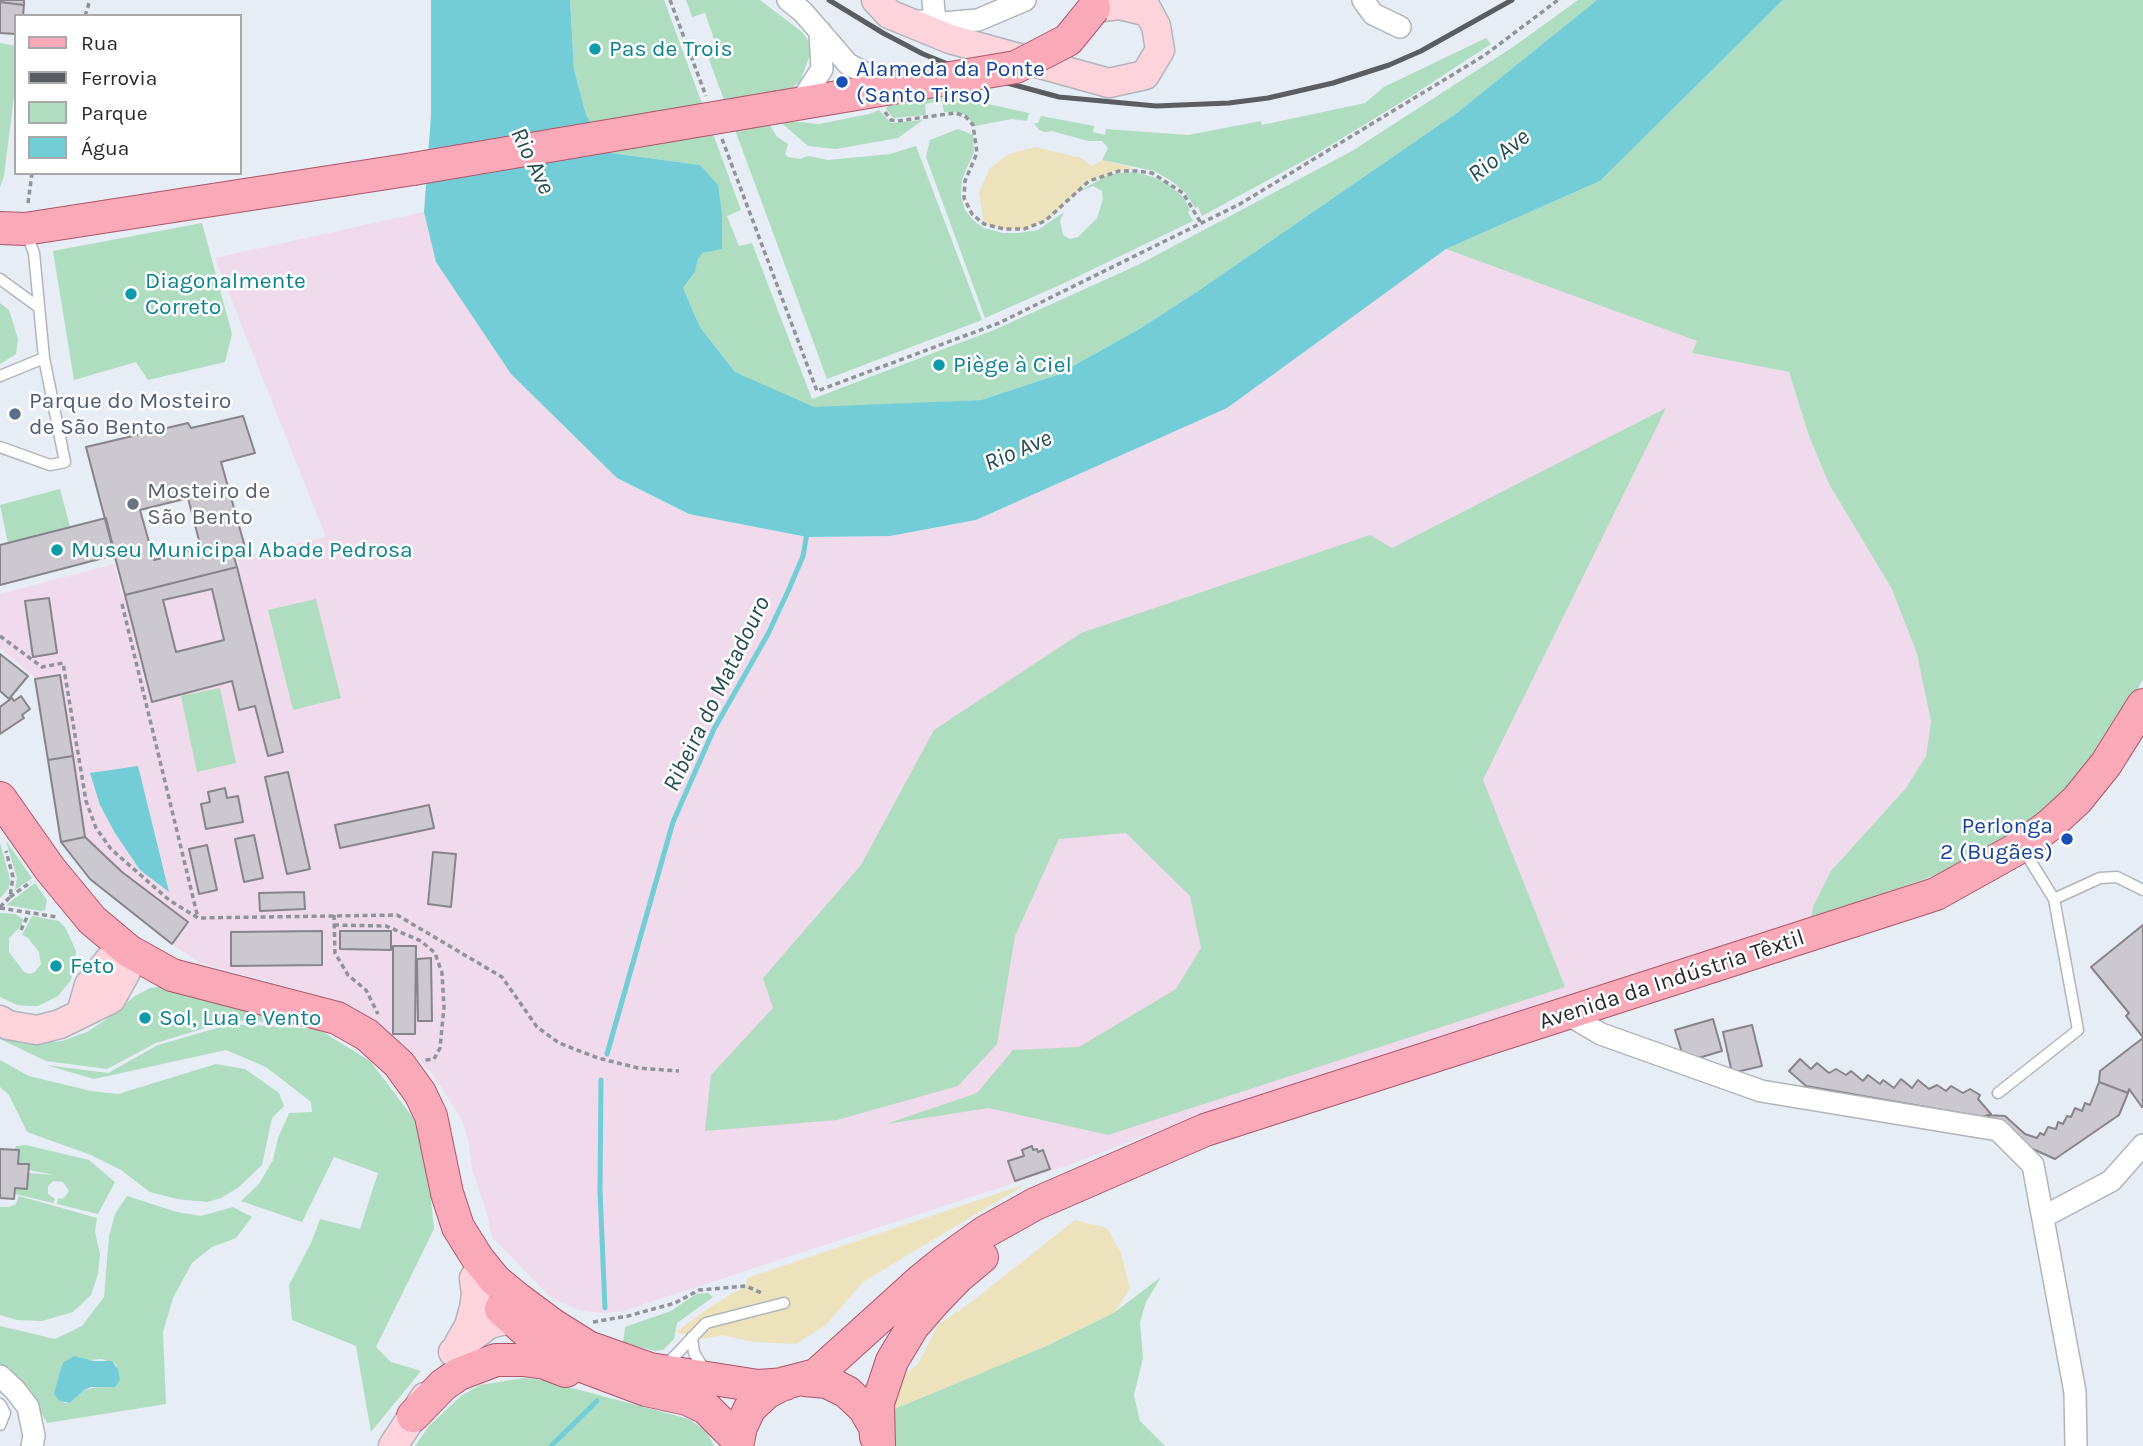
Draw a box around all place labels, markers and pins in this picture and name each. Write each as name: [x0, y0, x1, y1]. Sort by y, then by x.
place label: Pas de Trois: [609, 35, 732, 63]
marker: Pas de Trois: [587, 41, 603, 57]
place label: Alameda da Ponte (Santo Tirso): [856, 55, 1045, 109]
marker: Alameda da Ponte (Santo Tirso): [834, 74, 850, 90]
place label: Diagonalmente Correto: [145, 267, 306, 321]
marker: Diagonalmente Correto: [123, 286, 139, 302]
place label: Piège à Ciel: [953, 351, 1072, 379]
marker: Piège à Ciel: [931, 357, 947, 373]
place label: Parque do Mosteiro de São Bento: [29, 387, 231, 441]
marker: Parque do Mosteiro de São Bento: [7, 406, 23, 422]
place label: Mosteiro de São Bento: [147, 477, 270, 531]
marker: Mosteiro de São Bento: [125, 496, 141, 512]
place label: Museu Municipal Abade Pedrosa: [71, 536, 413, 564]
marker: Museu Municipal Abade Pedrosa: [49, 542, 65, 558]
place label: Perlonga 2 (Bugães): [1940, 812, 2053, 866]
marker: Perlonga 2 (Bugães): [2059, 831, 2075, 847]
place label: Feto: [70, 952, 114, 980]
marker: Feto: [48, 958, 64, 974]
place label: Sol, Lua e Vento: [159, 1004, 321, 1032]
marker: Sol, Lua e Vento: [137, 1010, 153, 1026]

